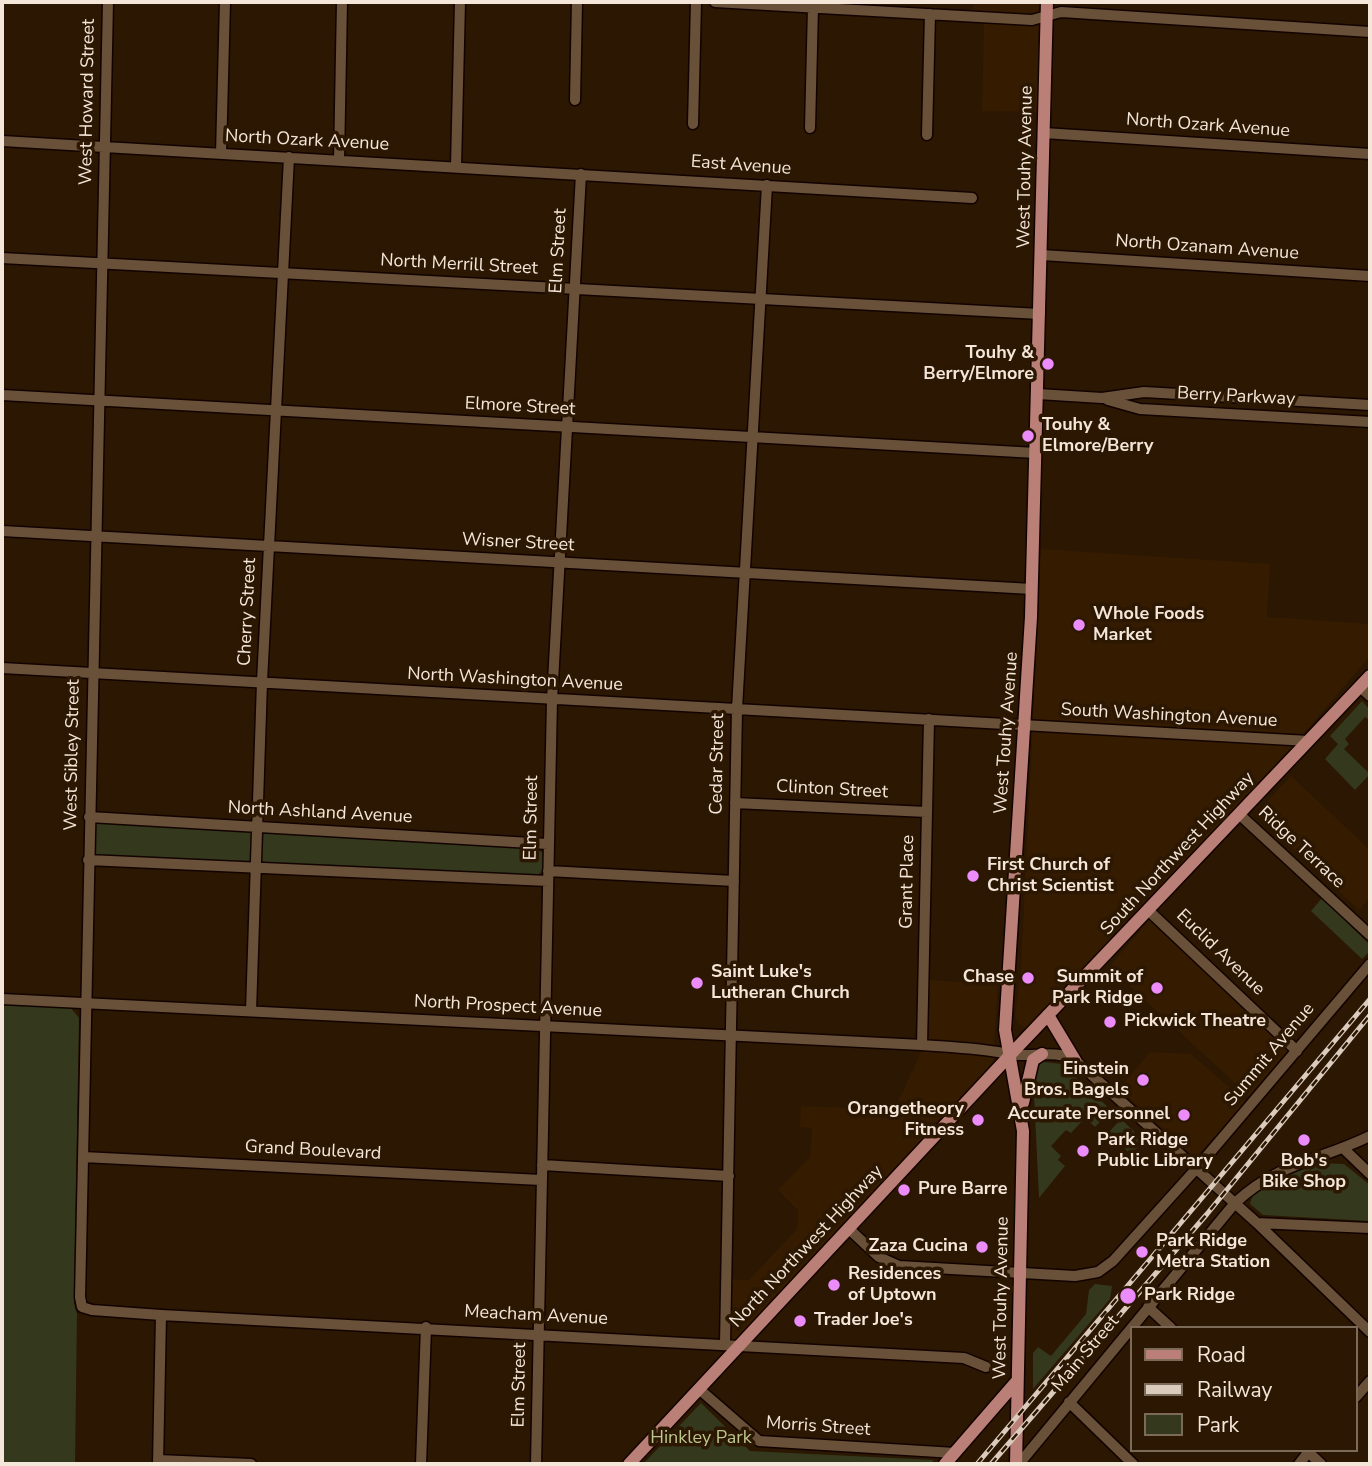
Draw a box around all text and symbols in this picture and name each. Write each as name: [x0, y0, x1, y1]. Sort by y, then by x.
street label: West Howard Street: [76, 19, 100, 185]
street label: West Touhy Avenue: [1014, 85, 1038, 249]
street label: North Ozark Avenue: [1125, 109, 1291, 143]
street label: North Ozark Avenue: [224, 126, 390, 156]
street label: East Avenue: [690, 152, 792, 180]
street label: Elm Street: [546, 208, 572, 294]
street label: North Ozanam Avenue: [1114, 231, 1300, 265]
street label: North Merrill Street: [380, 250, 538, 280]
place label: Touhy & Berry/Elmore: [923, 343, 1034, 386]
marker: Touhy & Berry/Elmore: [1040, 356, 1056, 372]
street label: Berry Parkway: [1176, 383, 1296, 411]
street label: Elmore Street: [464, 393, 576, 421]
place label: Touhy & Elmore/Berry: [1042, 415, 1153, 458]
marker: Touhy & Elmore/Berry: [1020, 428, 1036, 444]
street label: Wisner Street: [461, 529, 575, 557]
street label: Cherry Street: [234, 557, 262, 667]
place label: Whole Foods Market: [1093, 604, 1204, 646]
marker: Whole Foods Market: [1071, 617, 1087, 633]
street label: West Touhy Avenue: [991, 651, 1023, 815]
street label: North Washington Avenue: [407, 664, 623, 696]
street label: West Sibley Street: [61, 679, 85, 831]
street label: South Washington Avenue: [1060, 700, 1278, 732]
street label: Cedar Street: [706, 713, 730, 815]
street label: South Northwest Highway: [1097, 768, 1259, 940]
street label: Elm Street: [520, 775, 544, 861]
street label: Clinton Street: [776, 776, 888, 804]
street label: North Ashland Avenue: [227, 797, 413, 829]
street label: Ridge Terrace: [1253, 802, 1349, 894]
street label: Grant Place: [896, 835, 920, 929]
place label: First Church of Christ Scientist: [987, 855, 1114, 898]
marker: First Church of Christ Scientist: [965, 868, 981, 884]
street label: Euclid Avenue: [1171, 905, 1269, 1001]
place label: Saint Luke's Lutheran Church: [711, 962, 850, 1004]
place label: Chase: [963, 967, 1014, 989]
place label: Summit of Park Ridge: [1052, 967, 1143, 1010]
marker: Chase: [1020, 970, 1036, 986]
marker: Saint Luke's Lutheran Church: [689, 975, 705, 991]
marker: Summit of Park Ridge: [1149, 980, 1165, 996]
street label: North Prospect Avenue: [413, 991, 603, 1023]
street label: Summit Avenue: [1220, 999, 1320, 1111]
place label: Pickwick Theatre: [1124, 1011, 1266, 1033]
marker: Pickwick Theatre: [1102, 1014, 1118, 1030]
place label: Einstein Bros. Bagels: [1024, 1059, 1129, 1102]
marker: Einstein Bros. Bagels: [1135, 1072, 1151, 1088]
place label: Orangetheory Fitness: [847, 1099, 964, 1142]
place label: Accurate Personnel: [1007, 1104, 1170, 1126]
marker: Accurate Personnel: [1176, 1107, 1192, 1123]
marker: Orangetheory Fitness: [970, 1112, 986, 1128]
place label: Park Ridge Public Library: [1097, 1130, 1213, 1172]
marker: Bob's Bike Shop: [1296, 1132, 1312, 1148]
street label: Grand Boulevard: [244, 1137, 382, 1165]
marker: Park Ridge Public Library: [1075, 1143, 1091, 1159]
place label: Bob's Bike Shop: [1262, 1151, 1346, 1194]
street label: North Northwest Highway: [726, 1161, 888, 1333]
place label: Pure Barre: [918, 1179, 1007, 1201]
marker: Pure Barre: [896, 1182, 912, 1198]
street label: West Touhy Avenue: [990, 1216, 1014, 1380]
place label: Park Ridge Metra Station: [1156, 1231, 1270, 1274]
place label: Zaza Cucina: [868, 1236, 968, 1258]
marker: Zaza Cucina: [974, 1239, 990, 1255]
marker: Park Ridge Metra Station: [1134, 1244, 1150, 1260]
place label: Residences of Uptown: [848, 1264, 941, 1306]
marker: Residences of Uptown: [826, 1277, 842, 1293]
place label: Park Ridge: [1144, 1285, 1235, 1307]
marker: Park Ridge: [1118, 1286, 1138, 1306]
street label: Meacham Avenue: [464, 1301, 608, 1331]
place label: Trader Joe's: [814, 1310, 913, 1332]
street label: Main Street: [1048, 1311, 1124, 1397]
marker: Trader Joe's: [792, 1313, 808, 1329]
legend: [1130, 1326, 1358, 1452]
text: Road: [1197, 1341, 1246, 1369]
street label: Elm Street: [508, 1342, 532, 1428]
text: Railway: [1197, 1376, 1272, 1404]
text: Park: [1197, 1411, 1239, 1439]
street label: Morris Street: [765, 1413, 871, 1441]
park label: Hinkley Park: [650, 1428, 752, 1450]

